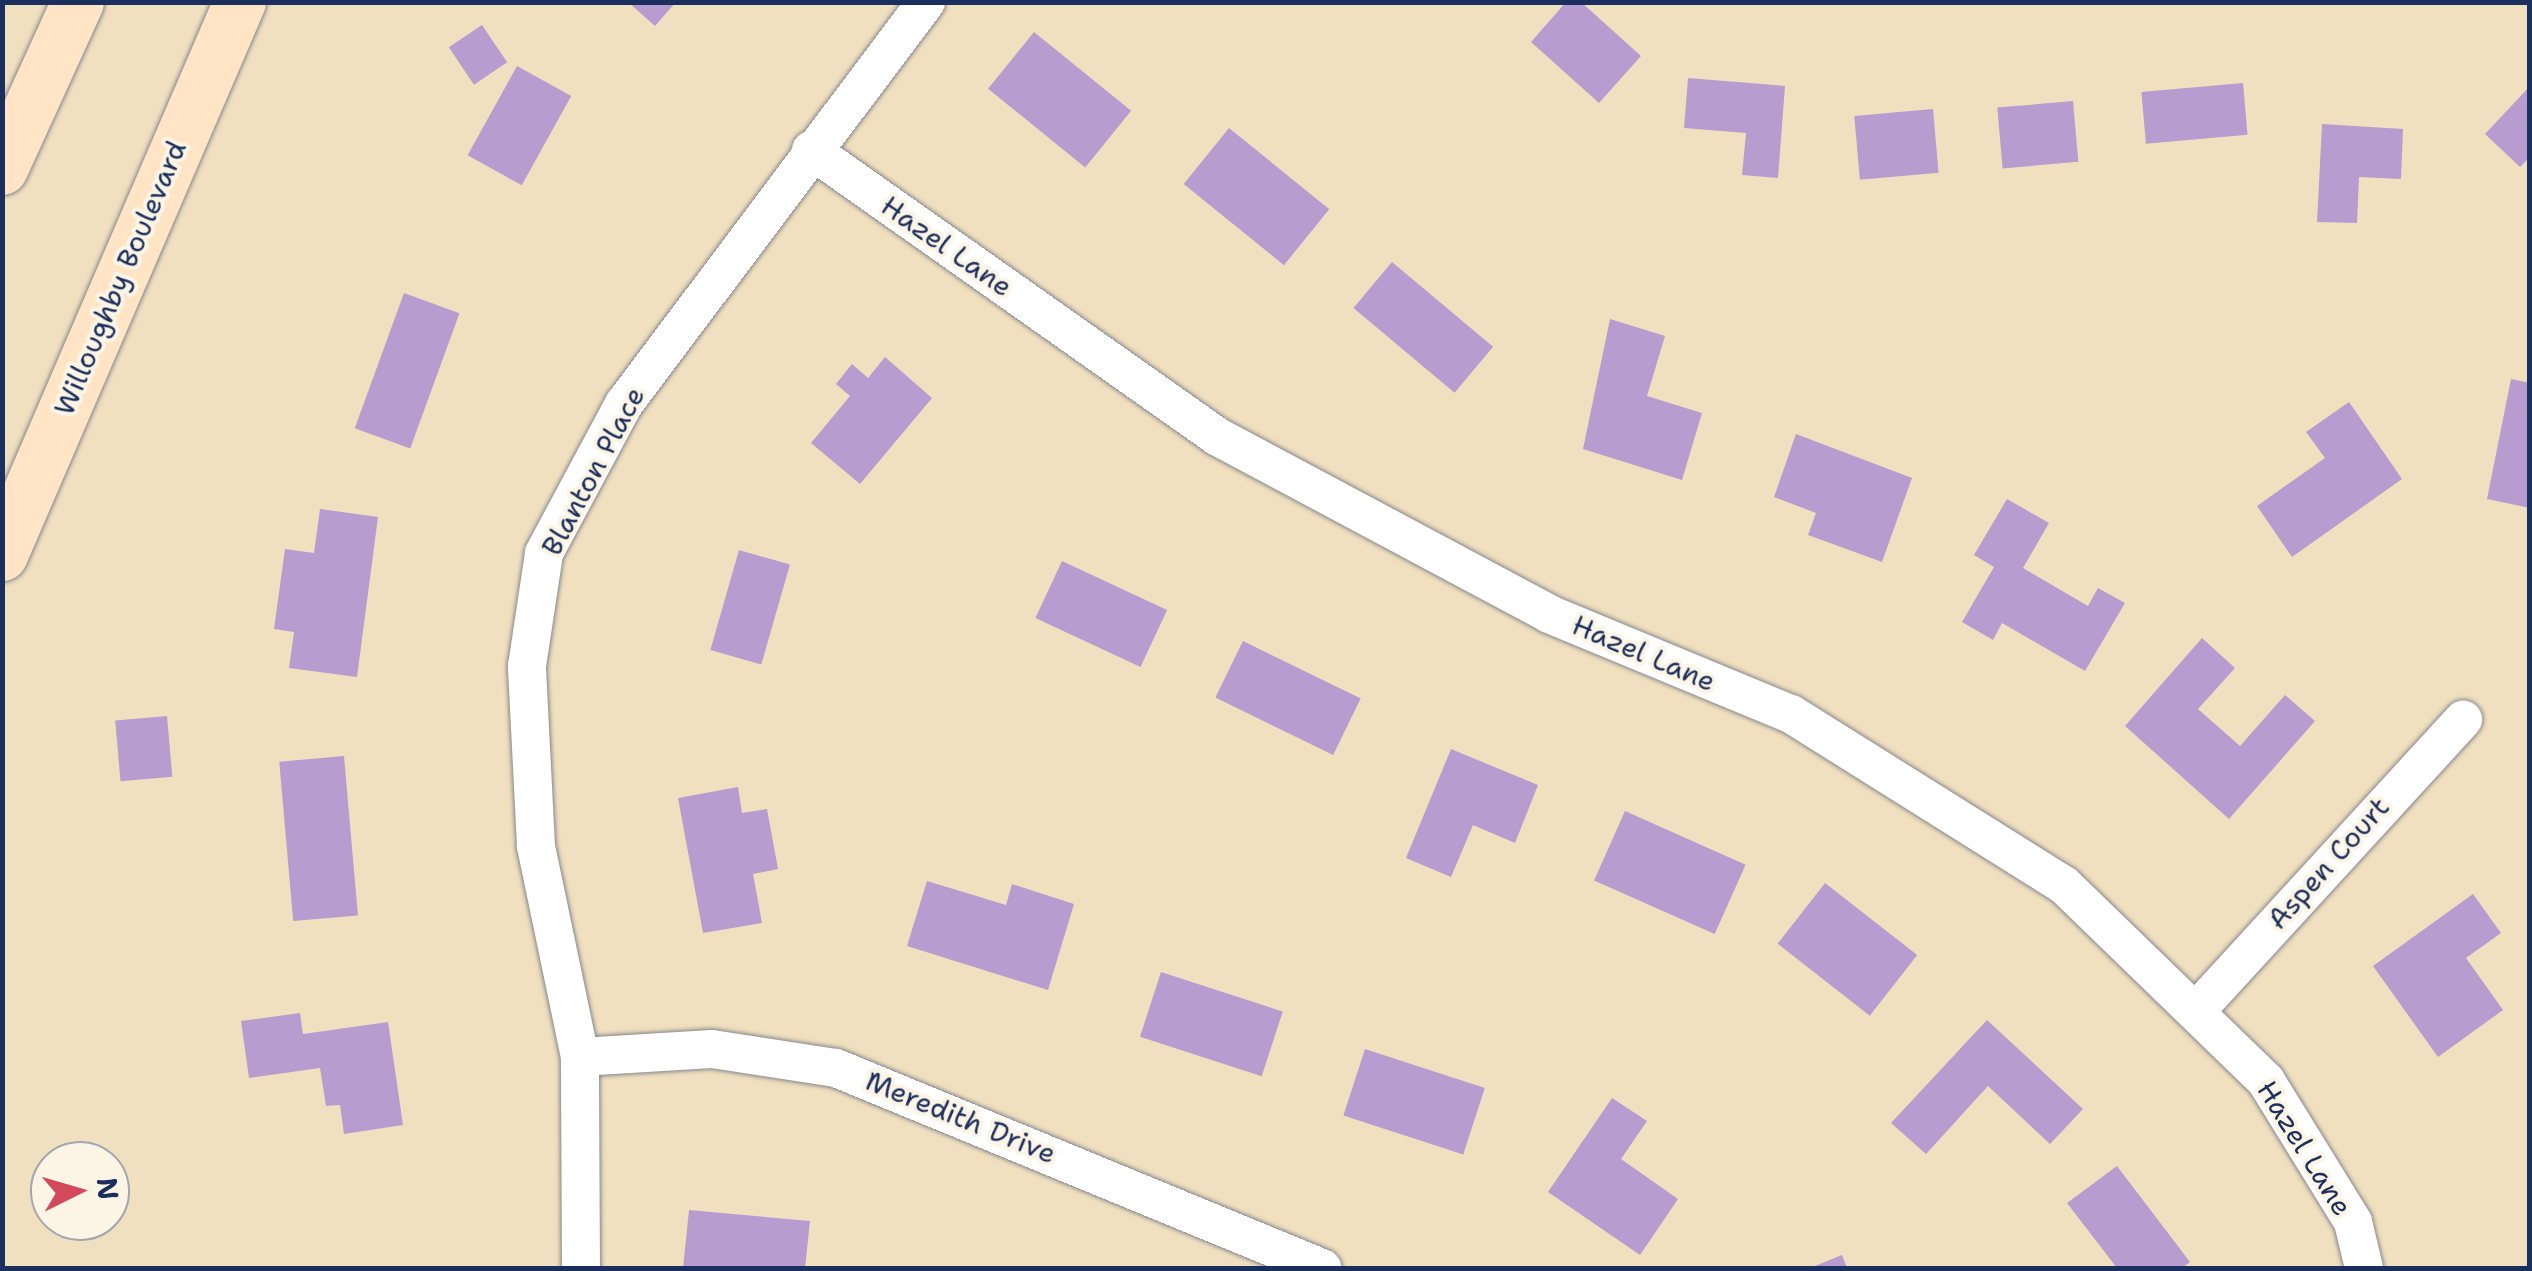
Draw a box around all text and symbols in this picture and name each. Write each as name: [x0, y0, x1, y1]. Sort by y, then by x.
street label: Willoughby Boulevard: [47, 136, 193, 420]
street label: Hazel Lane: [875, 189, 1019, 303]
street label: Blanton Place: [534, 381, 652, 561]
street label: Hazel Lane: [1567, 608, 1721, 698]
street label: Aspen Court: [2260, 790, 2396, 936]
street label: Meredith Drive: [861, 1064, 1061, 1170]
street label: Hazel Lane: [2250, 1074, 2360, 1222]
north arrow: [30, 1141, 130, 1241]
text: N: [88, 1176, 128, 1201]

